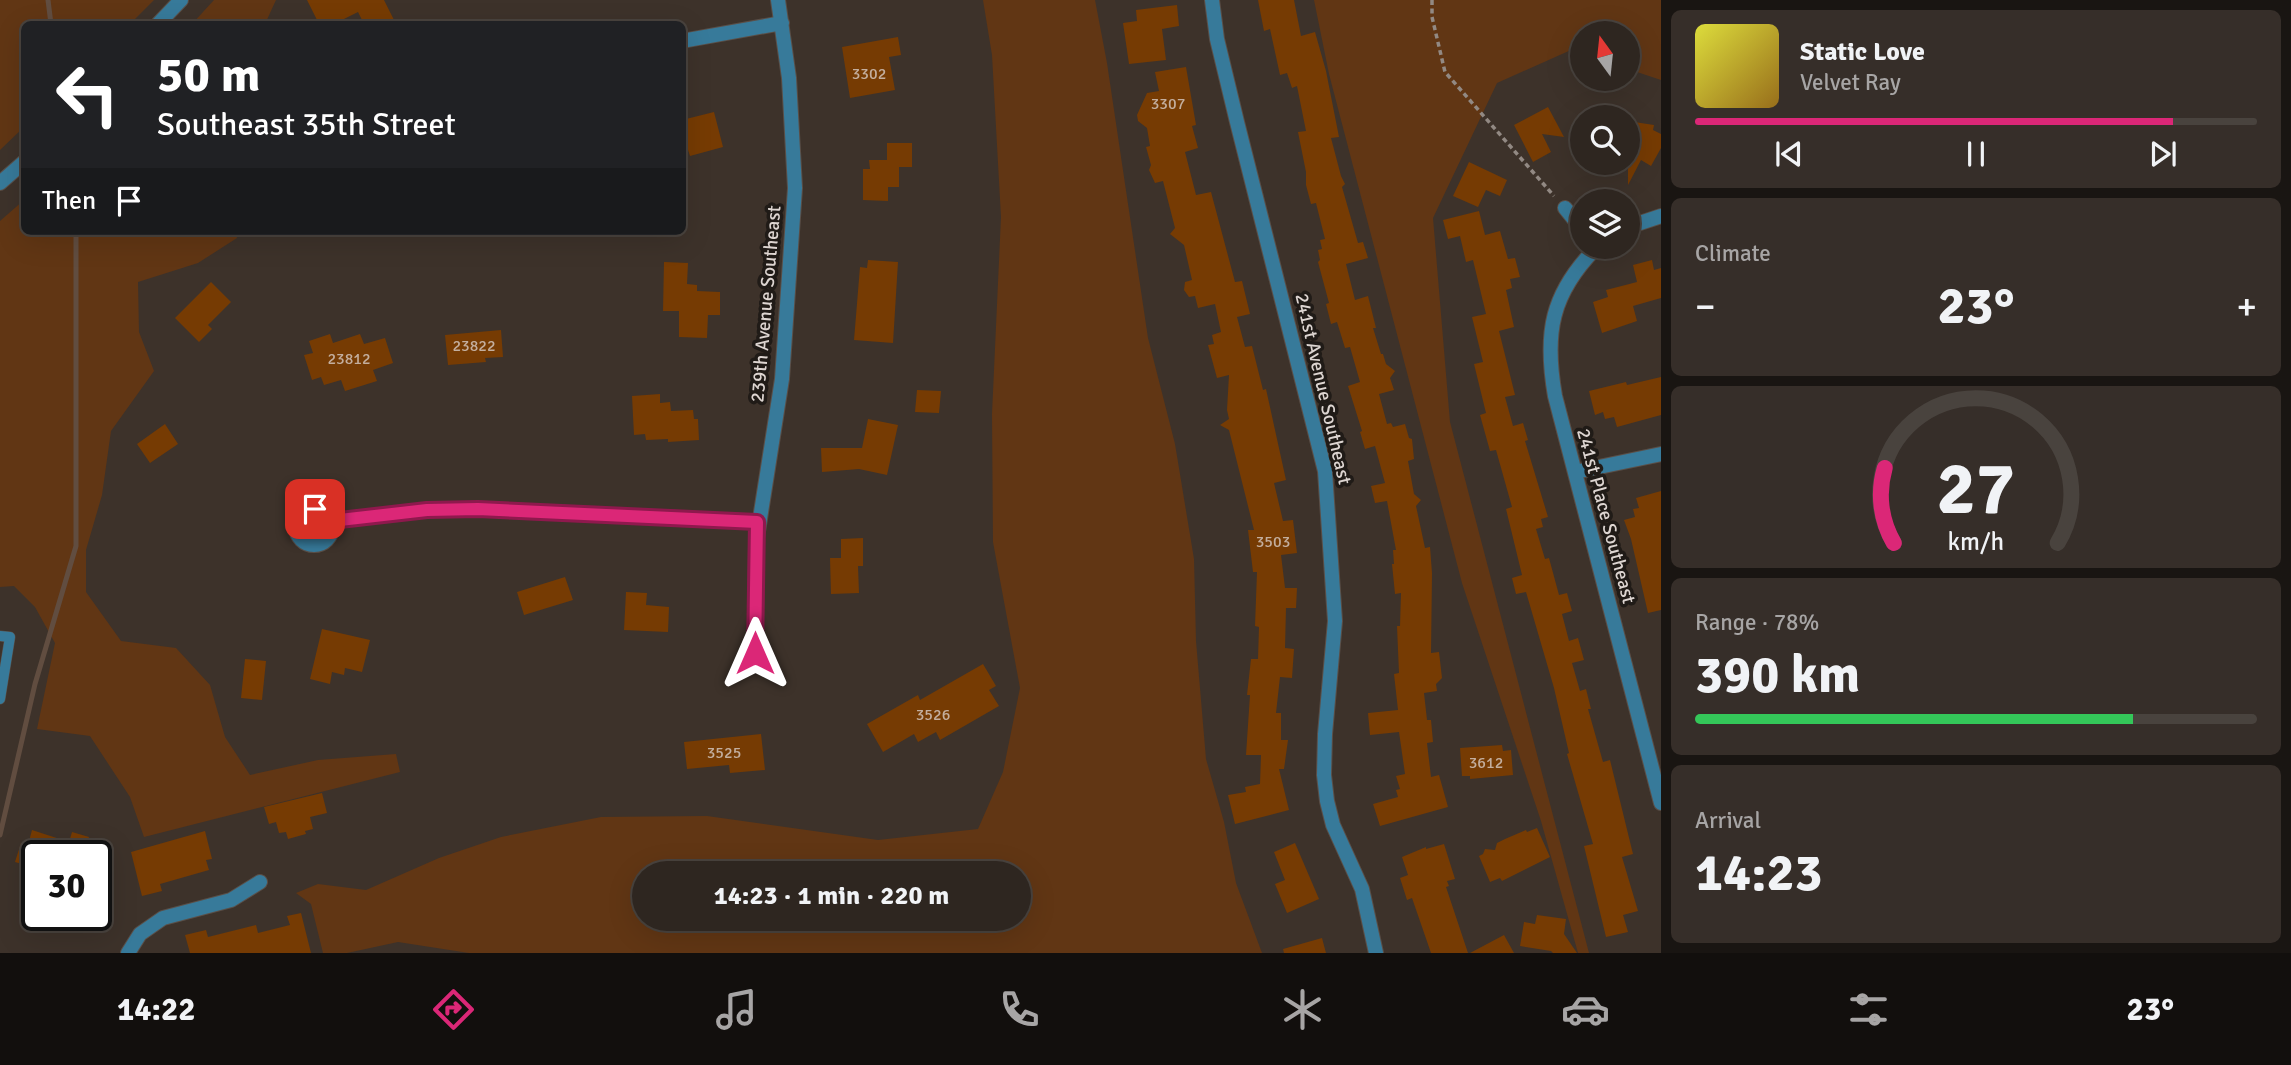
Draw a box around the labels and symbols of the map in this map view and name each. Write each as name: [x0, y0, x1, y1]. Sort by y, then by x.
north arrow: [1570, 21, 1640, 91]
house number: 3302: [852, 64, 886, 84]
house number: 3307: [1151, 94, 1185, 114]
street label: 239th Avenue Southeast: [745, 204, 787, 403]
street label: 241st Avenue Southeast: [1289, 291, 1357, 487]
house number: 23822: [452, 336, 496, 356]
house number: 23812: [327, 349, 371, 369]
street label: 241st Place Southeast: [1571, 426, 1641, 607]
pin: [285, 479, 345, 539]
house number: 3503: [1256, 532, 1290, 552]
position arrow: [718, 616, 792, 690]
house number: 3526: [916, 705, 950, 725]
house number: 3525: [707, 743, 741, 763]
house number: 3612: [1469, 753, 1503, 773]
speed limit sign: 30: [21, 840, 112, 931]

